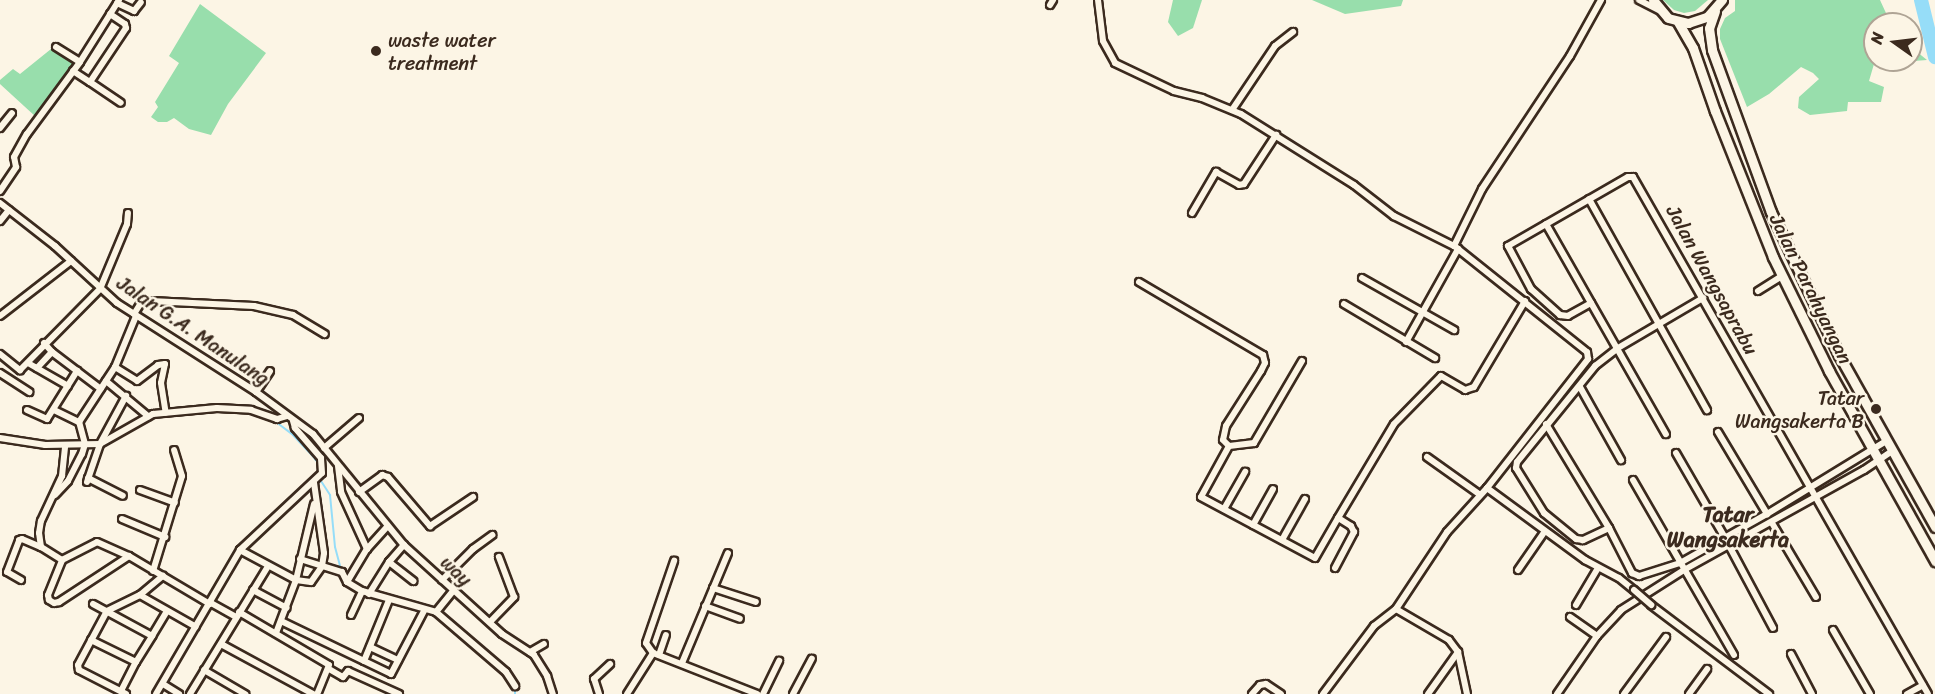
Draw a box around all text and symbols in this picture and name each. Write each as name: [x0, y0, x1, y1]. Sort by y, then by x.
north arrow: [1863, 12, 1923, 72]
place label: waste water treatment: [388, 28, 496, 75]
text: N: [1862, 29, 1892, 47]
marker: waste water treatment: [369, 44, 383, 58]
street label: Jalan Wangsaprabu: [1661, 202, 1763, 358]
street label: Jalan Parahyangan: [1764, 210, 1858, 368]
street label: Jalan G.A. Manulang: [112, 271, 274, 391]
place label: Tatar Wangsakerta B: [1735, 386, 1864, 433]
marker: Tatar Wangsakerta B: [1869, 402, 1883, 416]
district label: Tatar Wangsakerta: [1667, 501, 1789, 552]
street label: way: [435, 551, 477, 591]

